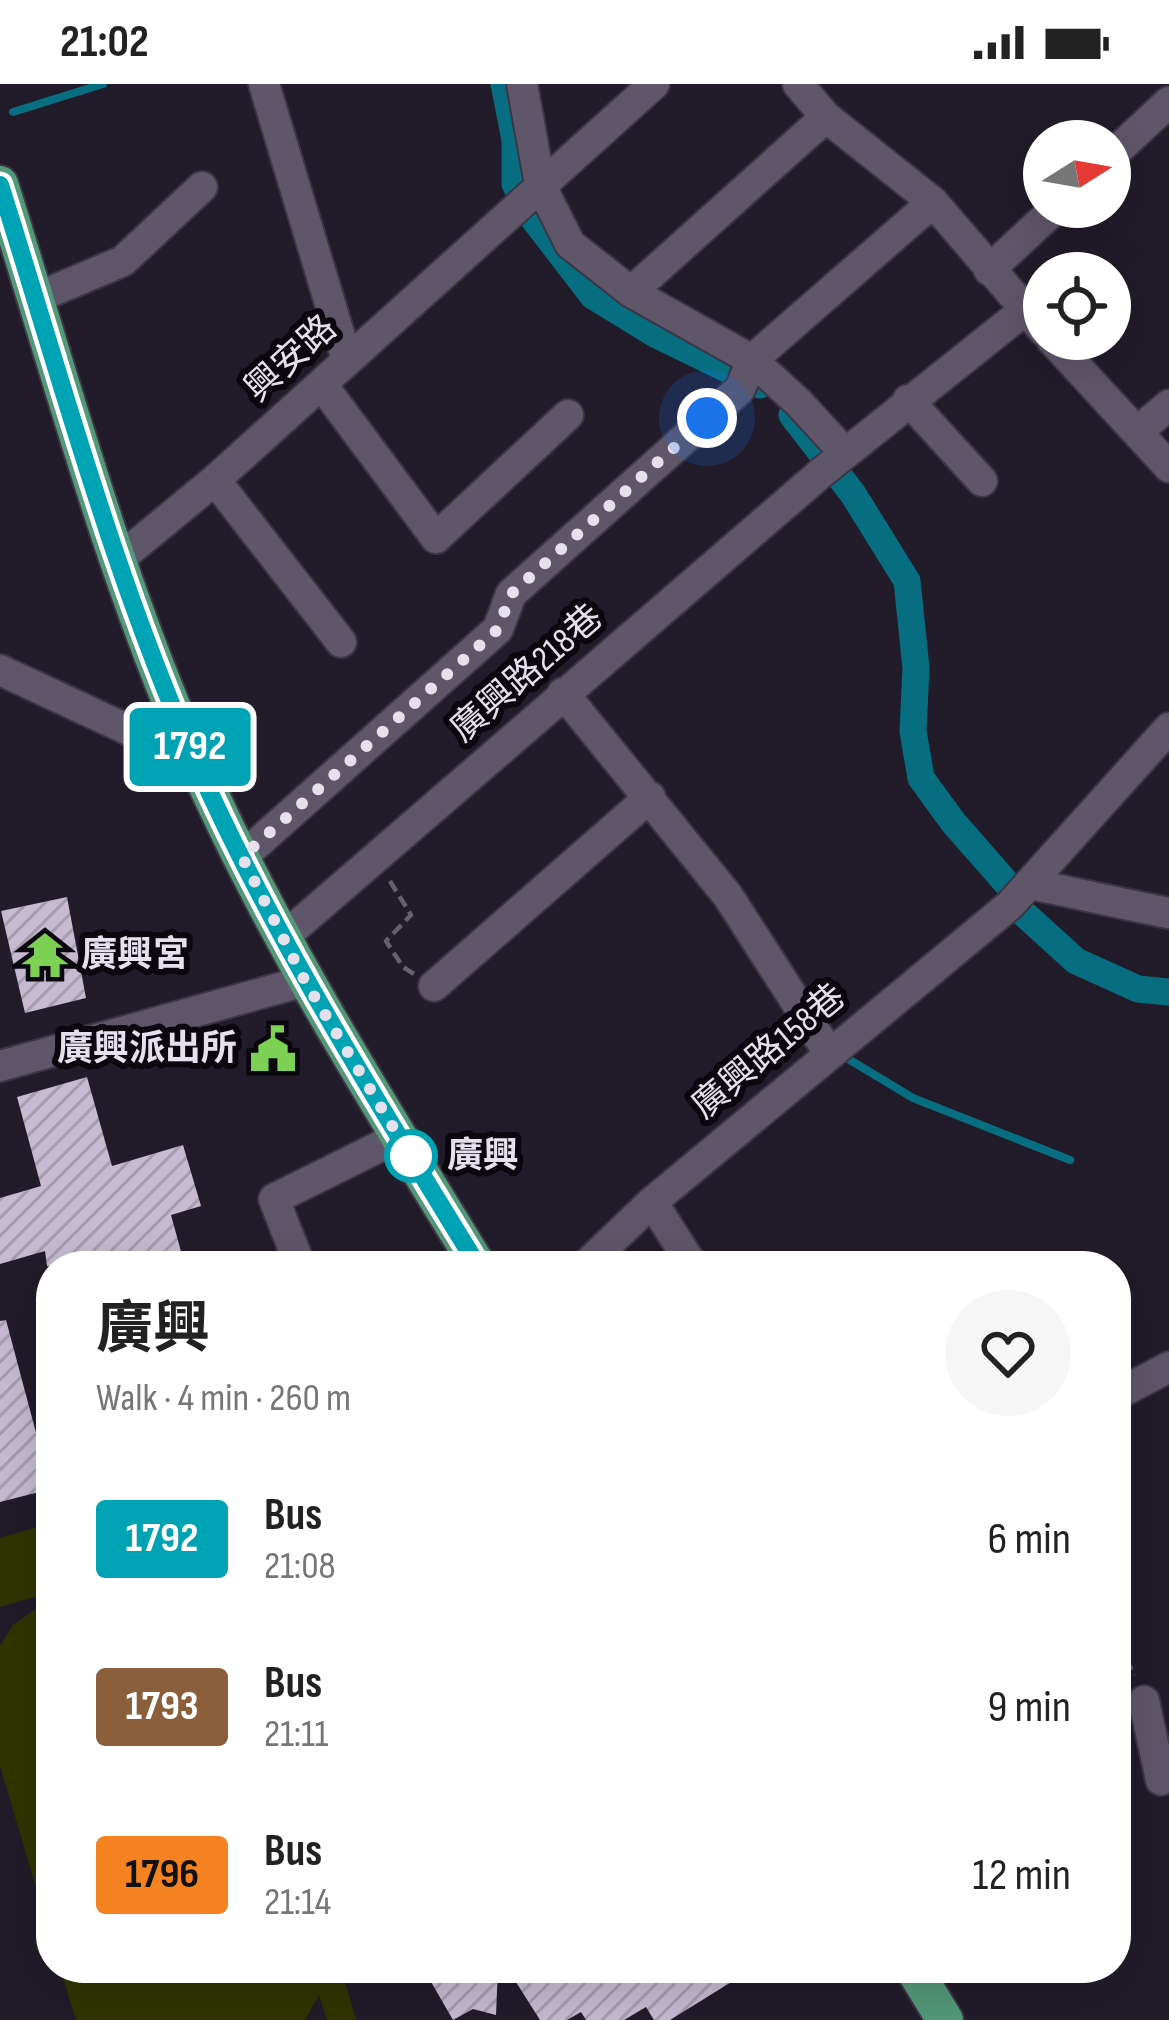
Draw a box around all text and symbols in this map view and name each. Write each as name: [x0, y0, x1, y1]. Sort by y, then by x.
text: 21:02: [60, 15, 149, 70]
north arrow: [1023, 120, 1131, 228]
map controls: [1023, 120, 1131, 360]
button: locate: [1023, 252, 1131, 360]
street label: 興安路: [236, 307, 346, 411]
your location: [677, 388, 737, 448]
street label: 廣興路218巷: [442, 596, 612, 752]
line badge: 1792: [106, 708, 274, 786]
text: 1792: [154, 721, 226, 772]
temple icon: 廣興宮: [20, 930, 70, 980]
place label: 廣興宮: [81, 934, 189, 977]
street label: 廣興路158巷: [684, 975, 854, 1129]
public building icon: 廣興派出所: [248, 1024, 298, 1074]
place label: 廣興派出所: [57, 1028, 237, 1071]
marker: 廣興: [386, 1131, 436, 1181]
place label: 廣興: [447, 1135, 519, 1178]
button: heart: [945, 1290, 1071, 1416]
text: 廣興: [96, 1296, 210, 1364]
text: Walk · 4 min · 260 m: [96, 1375, 351, 1422]
text: Bus: [264, 1488, 322, 1543]
text: 6 min: [988, 1512, 1071, 1567]
text: 1792: [126, 1513, 198, 1564]
text: 21:08: [264, 1543, 336, 1590]
text: Bus: [264, 1656, 322, 1711]
text: 9 min: [987, 1680, 1071, 1735]
text: 1793: [125, 1681, 199, 1732]
text: 21:11: [264, 1711, 329, 1758]
text: Bus: [264, 1824, 322, 1879]
text: 12 min: [973, 1848, 1071, 1903]
text: 1796: [125, 1849, 199, 1900]
text: 21:14: [264, 1879, 331, 1926]

